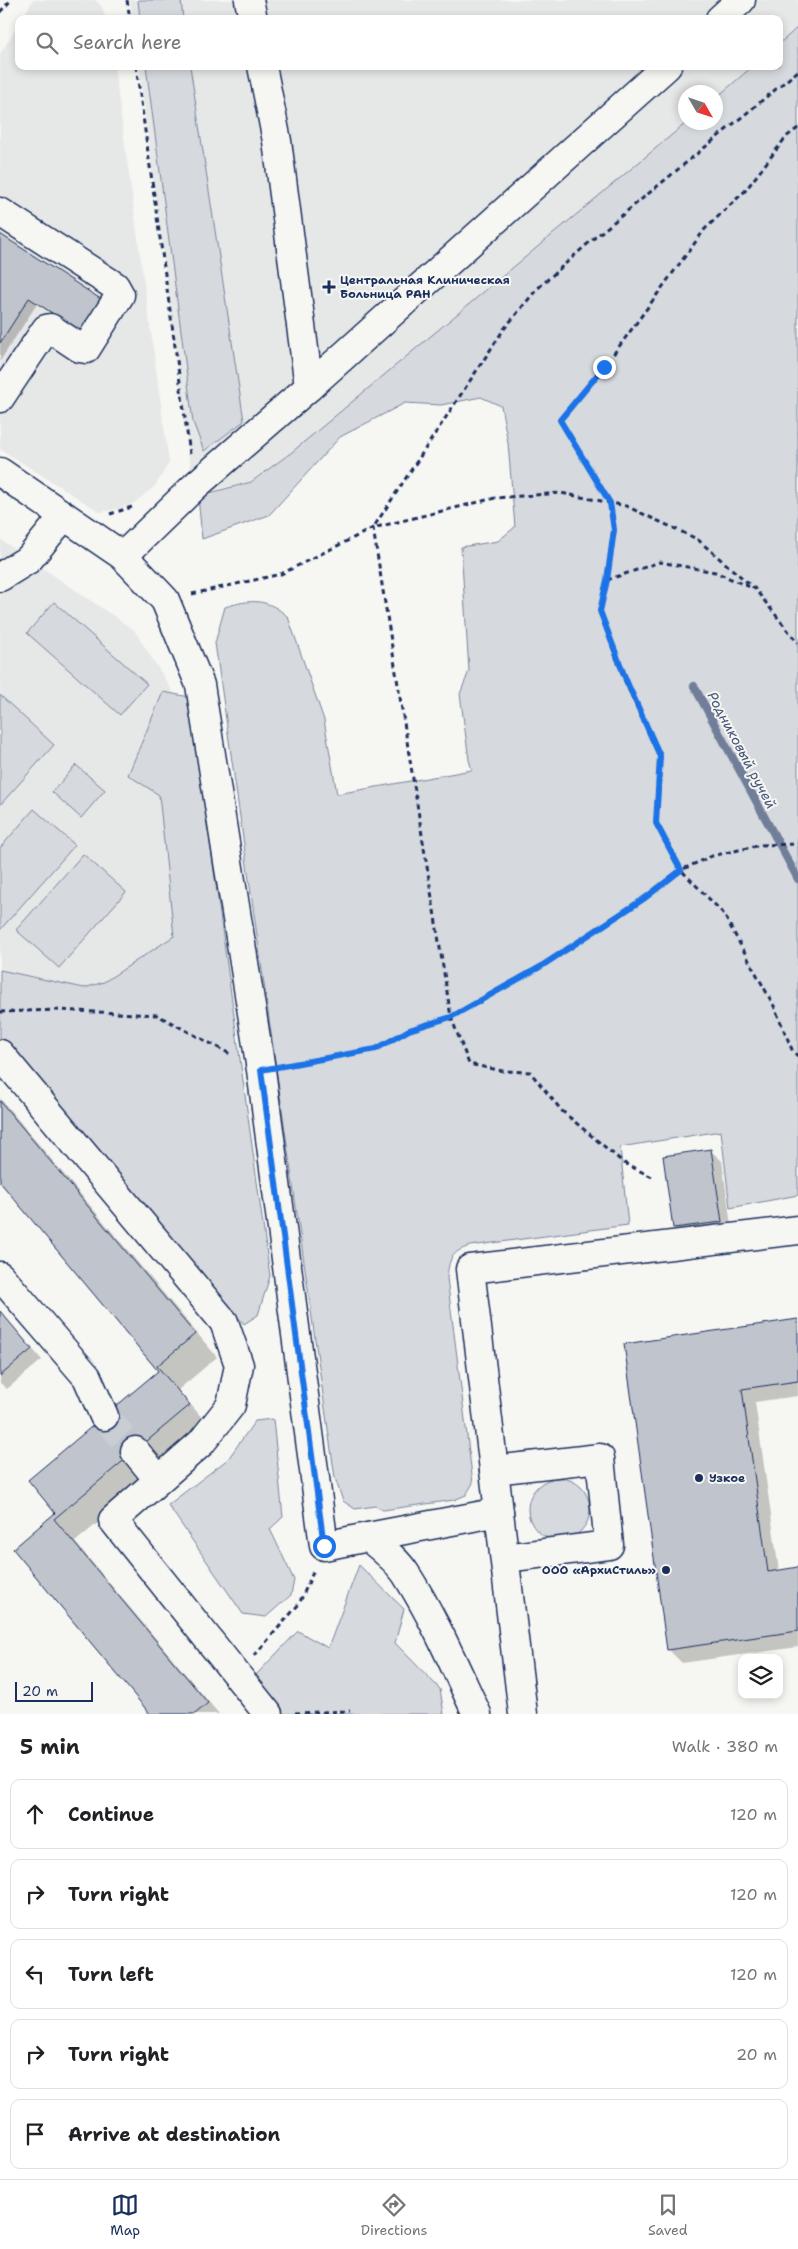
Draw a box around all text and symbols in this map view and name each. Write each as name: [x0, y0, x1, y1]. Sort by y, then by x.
search box: [15, 15, 783, 70]
icon: search: [33, 29, 61, 57]
text: Search here: [73, 30, 182, 55]
north arrow: [678, 85, 723, 130]
place label: Центральная Клиническая Больница РАН: [340, 272, 510, 302]
marker: Центральная Клиническая Больница РАН: [322, 280, 336, 294]
route end: [593, 356, 616, 379]
water label: Родниковый ручей: [704, 688, 780, 812]
place label: Узкое: [709, 1470, 745, 1486]
marker: Узкое: [693, 1472, 705, 1484]
route start: [313, 1535, 336, 1558]
place label: ООО «АрхиСтиль»: [542, 1562, 656, 1578]
marker: ООО «АрхиСтиль»: [660, 1564, 672, 1576]
map controls: [738, 1654, 783, 1699]
button: layers: [738, 1654, 783, 1699]
scale bar: [15, 1679, 92, 1702]
text: 20 m: [22, 1682, 58, 1700]
text: 5 min: [20, 1733, 80, 1761]
text: Walk · 380 m: [672, 1736, 778, 1757]
icon: ahead: [21, 1800, 49, 1828]
text: Continue: [68, 1802, 154, 1827]
text: 120 m: [730, 1804, 777, 1825]
icon: right: [21, 1880, 49, 1908]
text: Turn right: [68, 1882, 169, 1907]
text: 120 m: [730, 1884, 777, 1905]
icon: left: [21, 1960, 49, 1988]
text: Turn left: [68, 1962, 154, 1987]
text: 120 m: [730, 1964, 777, 1985]
icon: right: [21, 2040, 49, 2068]
text: Turn right: [68, 2042, 169, 2067]
text: 20 m: [736, 2044, 777, 2065]
icon: arrive: [21, 2120, 49, 2148]
text: Arrive at destination: [68, 2122, 280, 2147]
tab: Map: [110, 2191, 140, 2239]
tab: Directions: [361, 2191, 428, 2239]
tab: Saved: [648, 2191, 688, 2239]

